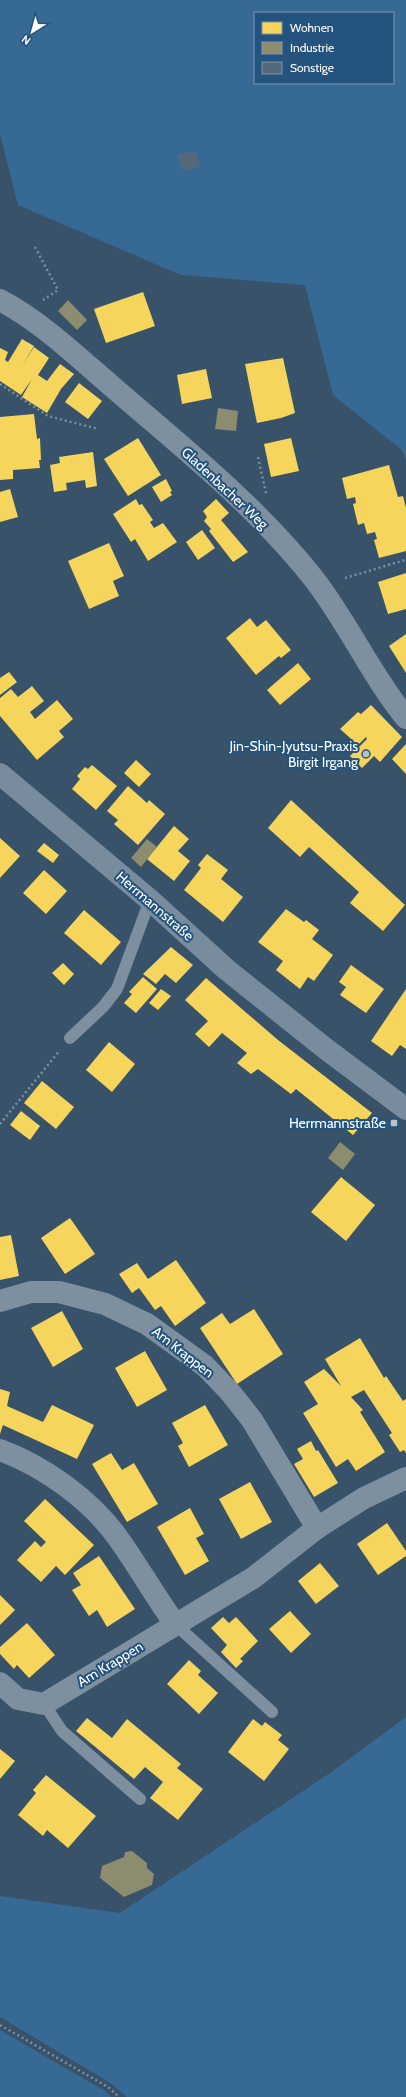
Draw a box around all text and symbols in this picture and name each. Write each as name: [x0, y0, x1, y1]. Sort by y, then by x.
north arrow: [12, 12, 52, 52]
legend: [254, 12, 394, 84]
text: Wohnen: [290, 20, 334, 35]
text: N: [19, 32, 33, 48]
text: Industrie: [290, 40, 334, 55]
text: Sonstige: [290, 60, 334, 75]
street label: Gladenbacher Weg: [178, 443, 273, 534]
place label: Jin-Shin-Jyutsu-Praxis Birgit Irgang: [229, 737, 359, 771]
marker: Jin-Shin-Jyutsu-Praxis Birgit Irgang: [361, 749, 371, 759]
street label: Herrmannstraße: [112, 867, 198, 945]
place label: Herrmannstraße: [289, 1114, 386, 1132]
marker: Herrmannstraße: [389, 1118, 399, 1128]
street label: Am Krappen: [148, 1322, 218, 1382]
street label: Am Krappen: [74, 1637, 146, 1691]

